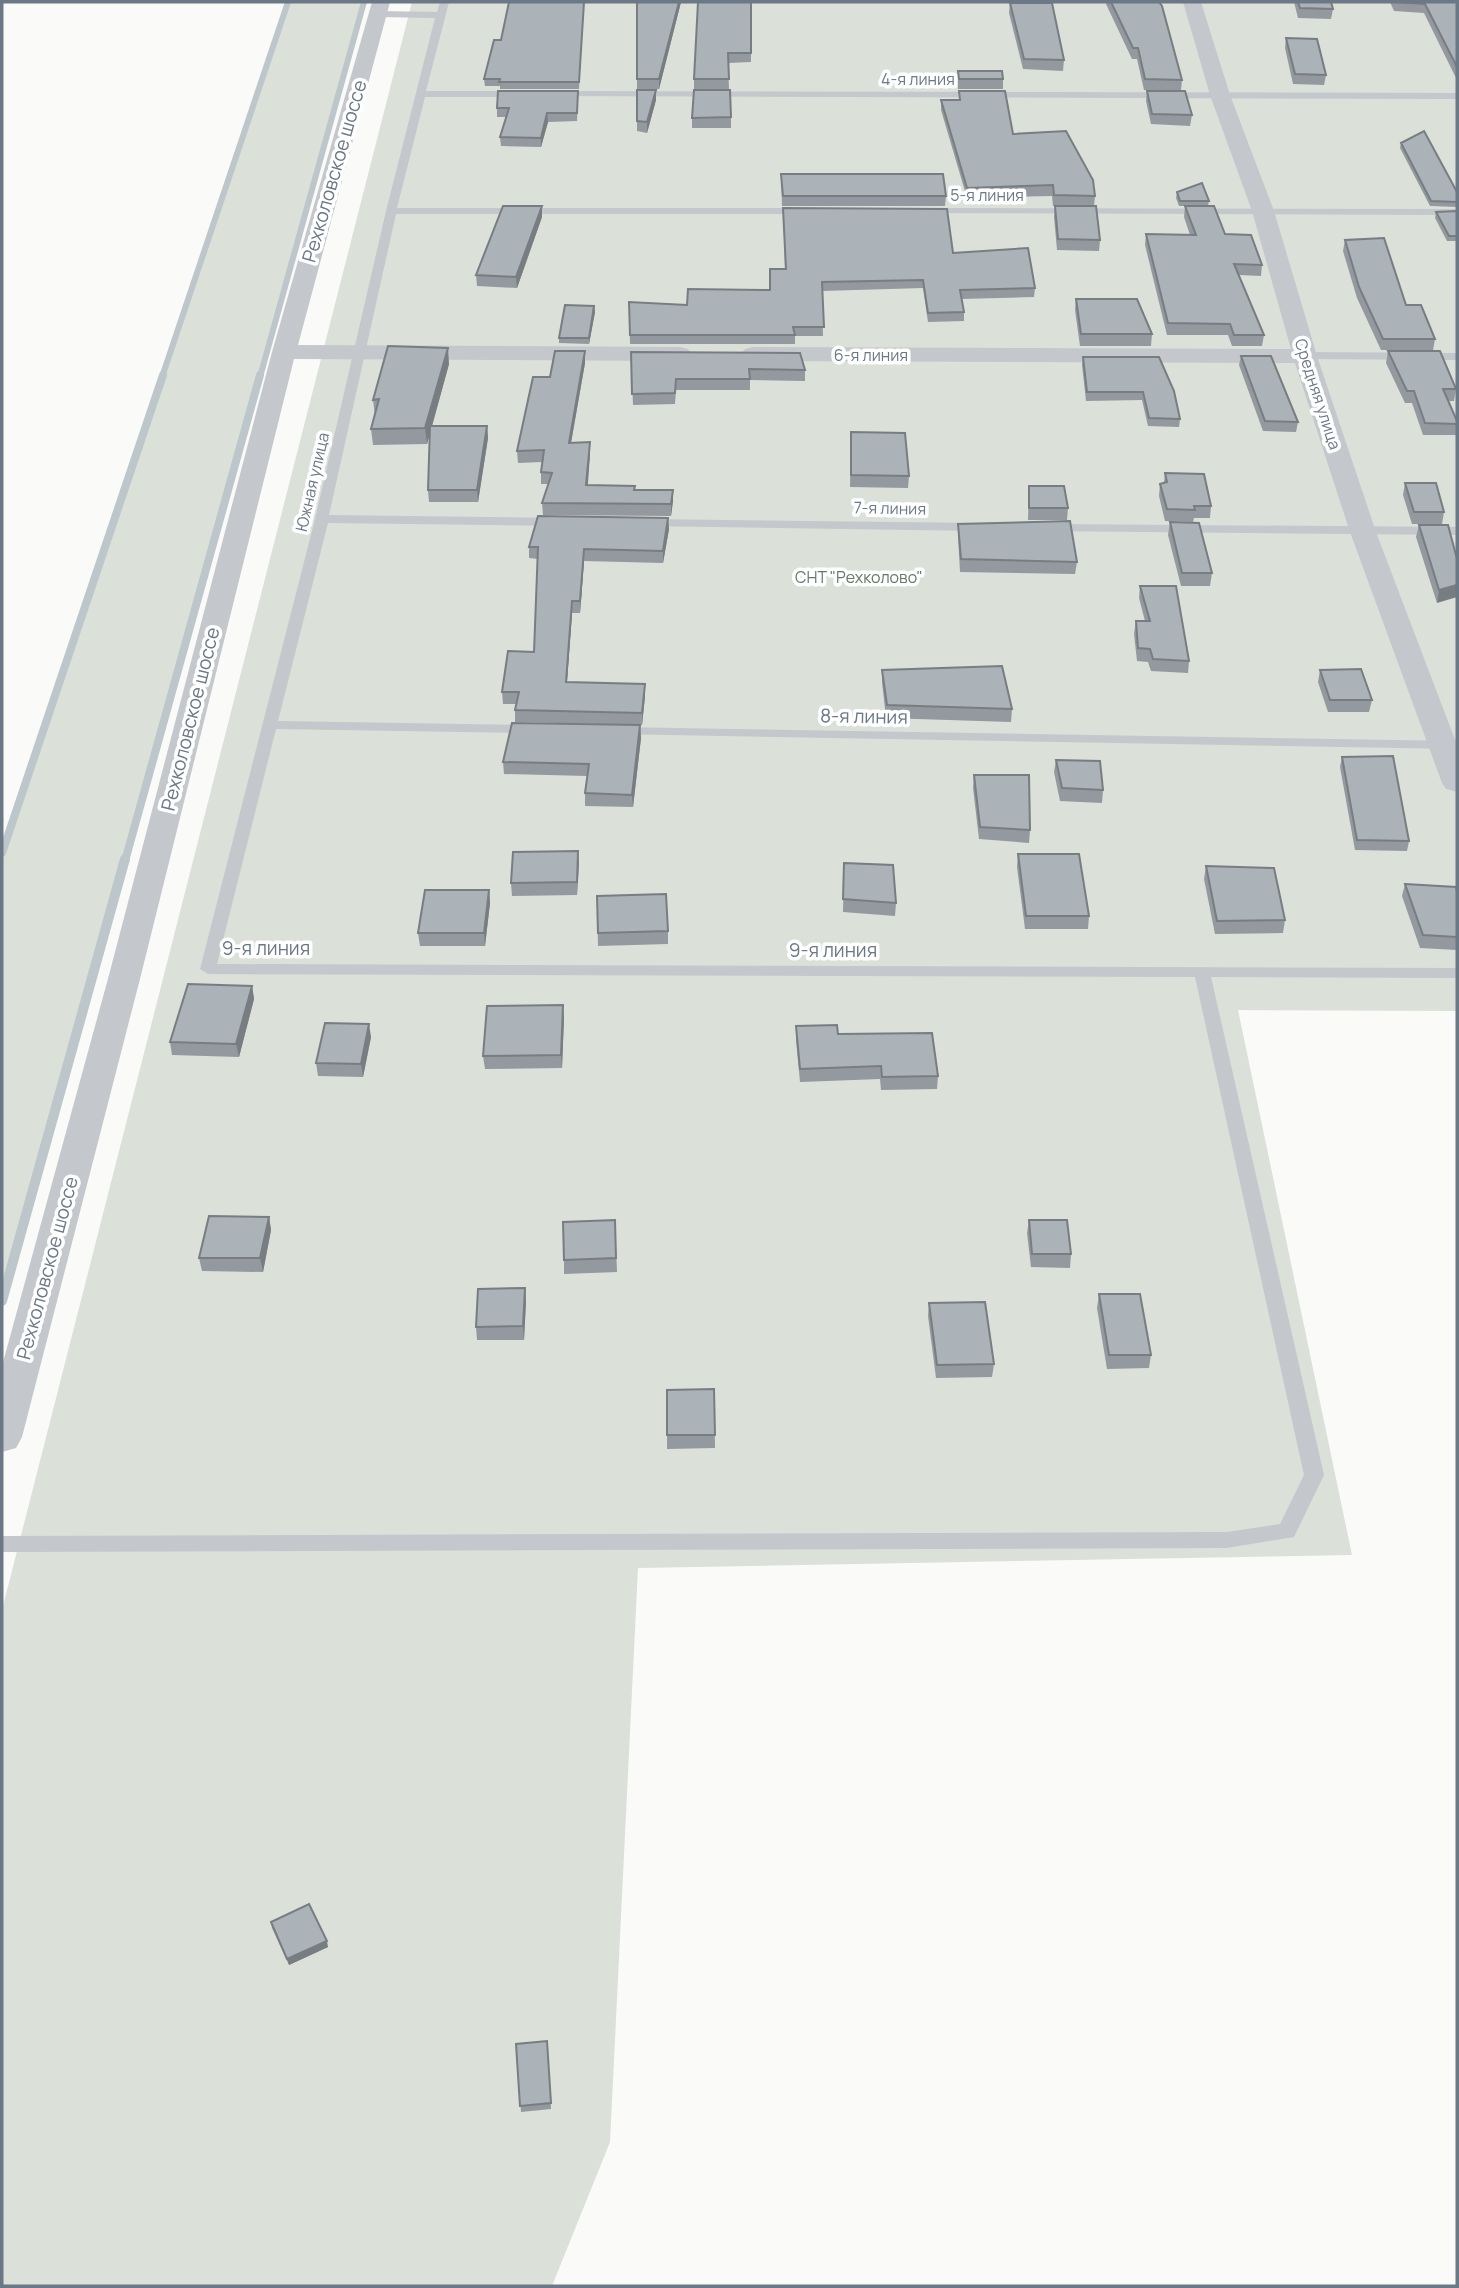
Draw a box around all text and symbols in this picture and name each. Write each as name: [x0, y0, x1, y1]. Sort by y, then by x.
street label: 4-я линия: [881, 68, 955, 90]
street label: Рехколовское шоссе: [296, 77, 372, 265]
street label: 5-я линия: [950, 184, 1024, 206]
street label: Средняя улица: [1290, 336, 1346, 452]
street label: 6-я линия: [834, 344, 908, 366]
street label: Южная улица: [290, 430, 334, 534]
street label: 7-я линия: [854, 496, 926, 520]
park label: СНТ "Рехколово": [795, 566, 923, 588]
street label: Рехколовское шоссе: [155, 624, 225, 814]
street label: 8-я линия: [820, 702, 908, 730]
street label: 9-я линия: [222, 935, 310, 961]
street label: 9-я линия: [789, 937, 877, 963]
street label: Рехколовское шоссе: [10, 1174, 84, 1362]

